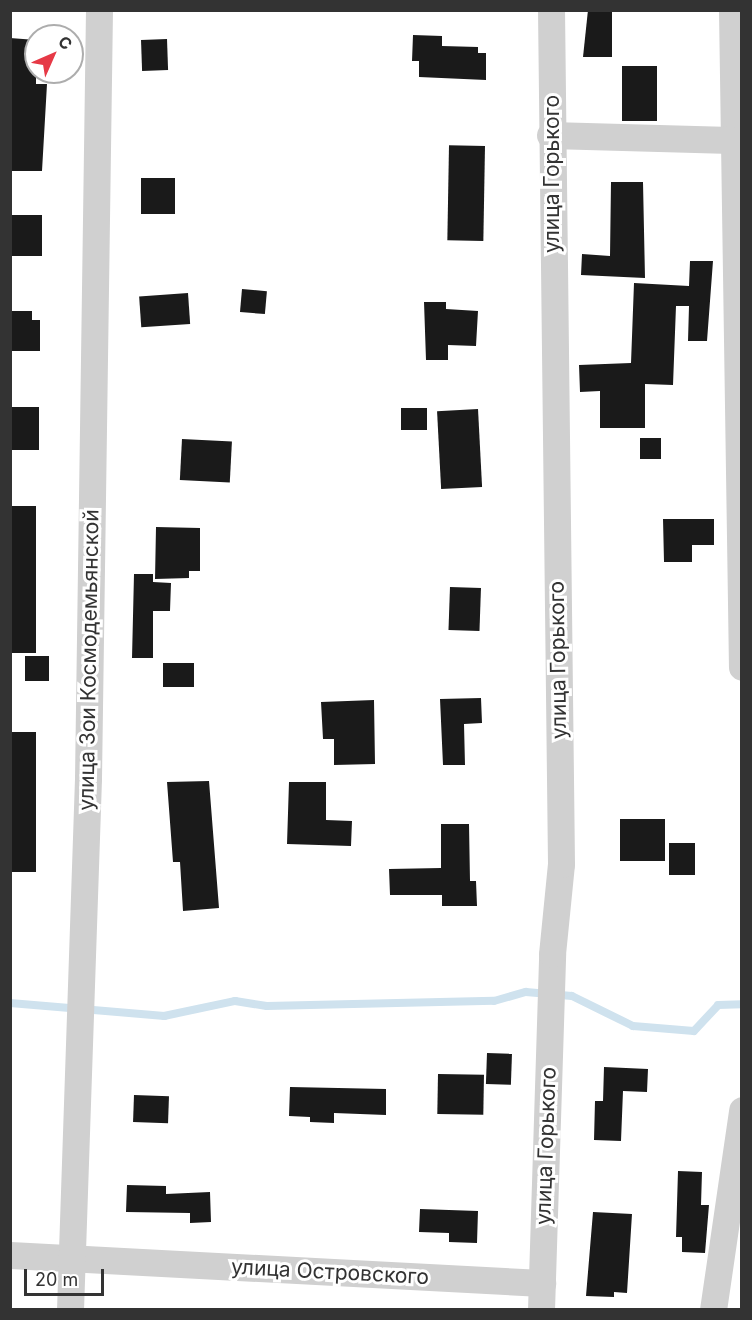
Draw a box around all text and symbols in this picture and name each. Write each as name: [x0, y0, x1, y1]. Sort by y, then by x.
north arrow: [24, 24, 84, 84]
text: С: [54, 31, 77, 54]
street label: улица Горького: [539, 95, 565, 253]
street label: улица Зои Космодемьянской: [74, 509, 104, 811]
street label: улица Горького: [544, 581, 572, 739]
street label: улица Горького: [531, 1067, 561, 1225]
street label: улица Островского: [230, 1254, 430, 1290]
scale bar: [27, 1257, 106, 1295]
text: 20 m: [35, 1269, 78, 1290]

